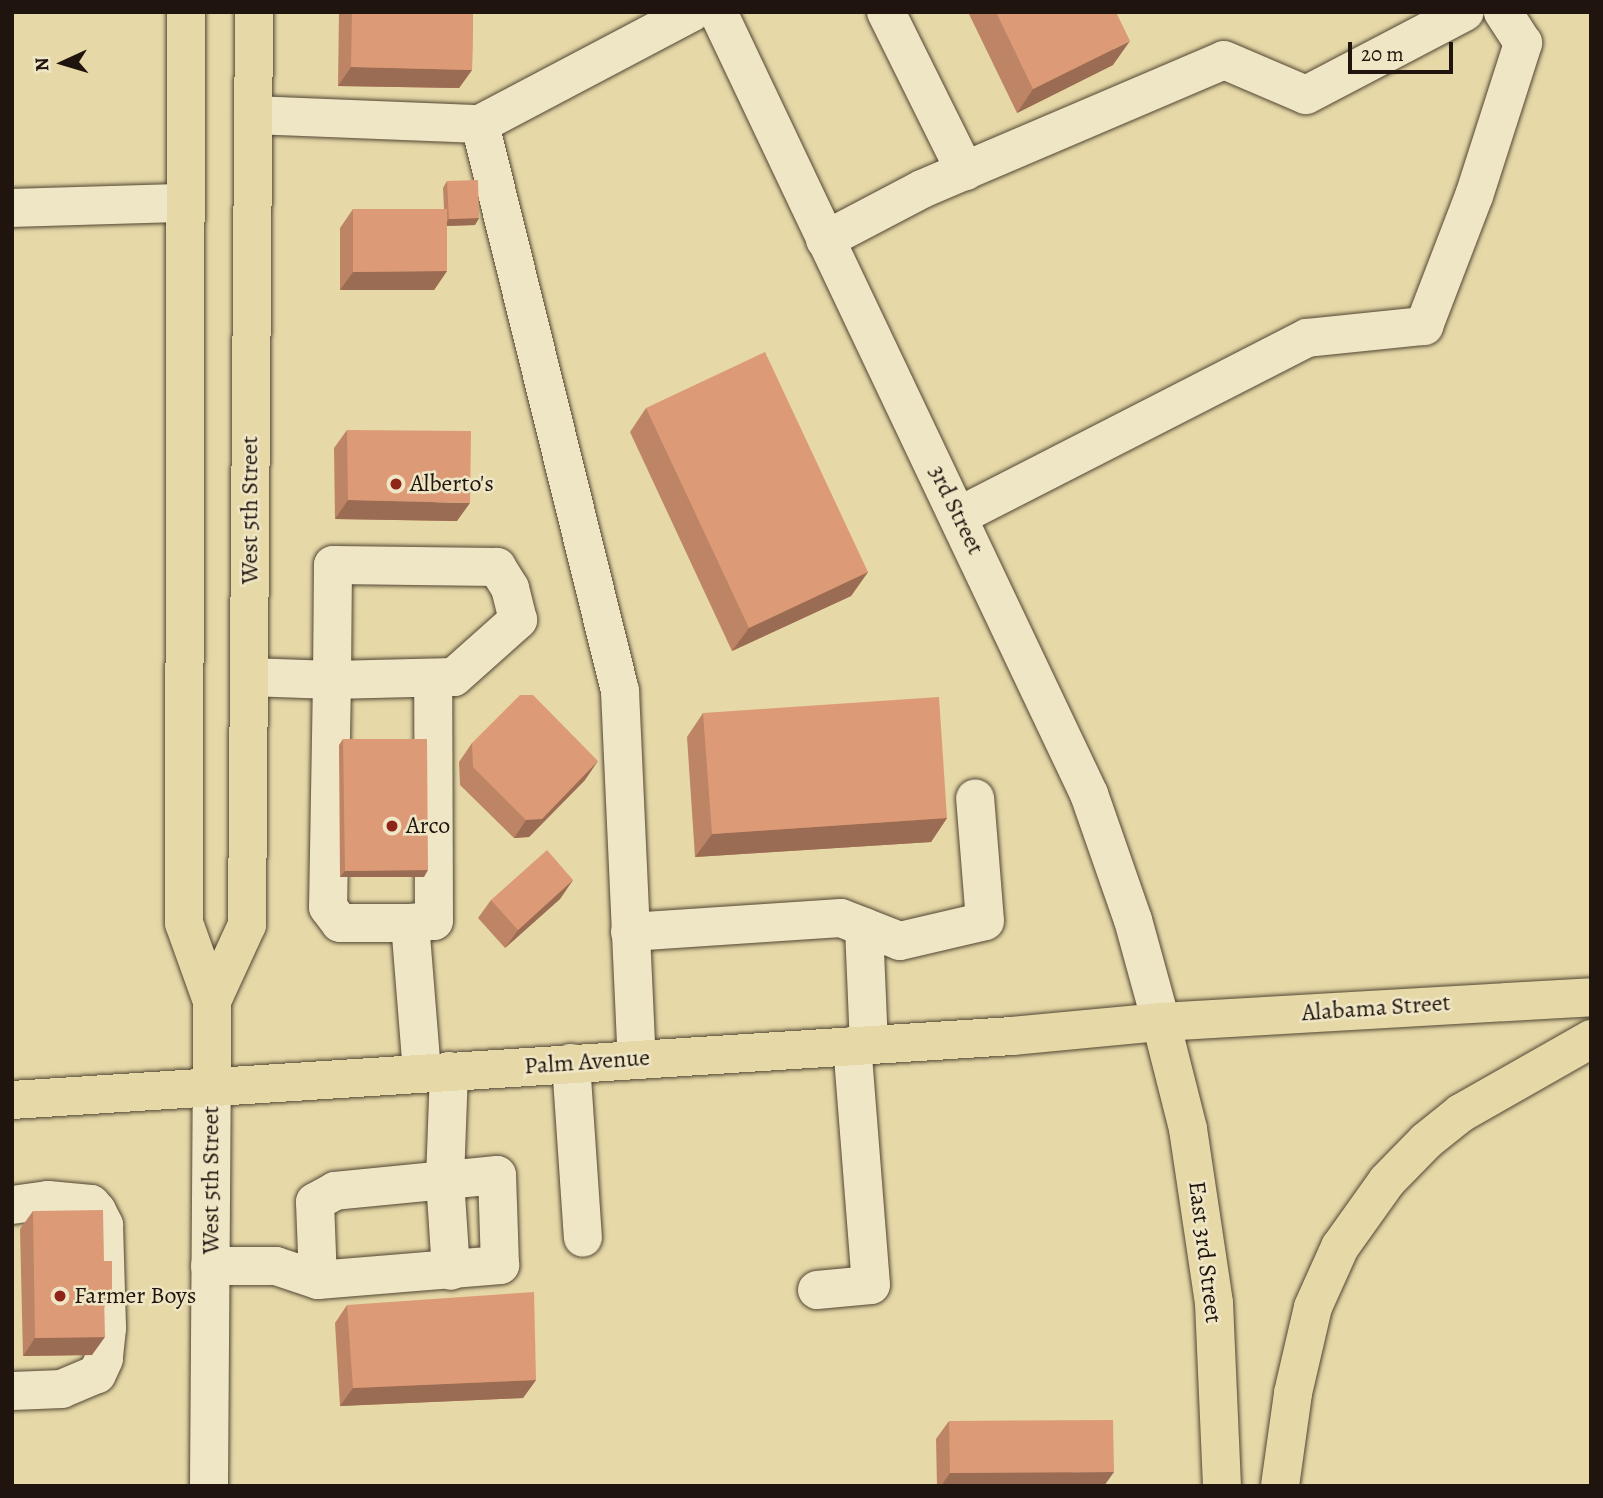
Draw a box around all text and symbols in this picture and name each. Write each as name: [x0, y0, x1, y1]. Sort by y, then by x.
north arrow: [28, 28, 98, 98]
scale bar: [1351, 28, 1456, 72]
text: 20 m: [1361, 40, 1404, 68]
text: N: [29, 57, 56, 72]
street label: West 5th Street: [236, 436, 264, 584]
street label: 3rd Street: [922, 461, 990, 559]
place label: Alberto's: [410, 470, 494, 498]
marker: Alberto's: [388, 476, 404, 492]
place label: Arco: [406, 812, 450, 840]
marker: Arco: [384, 818, 400, 834]
street label: Alabama Street: [1301, 988, 1451, 1028]
street label: Palm Avenue: [523, 1043, 651, 1081]
street label: West 5th Street: [197, 1106, 225, 1254]
street label: East 3rd Street: [1182, 1179, 1228, 1325]
place label: Farmer Boys: [74, 1282, 196, 1310]
marker: Farmer Boys: [52, 1288, 68, 1304]

